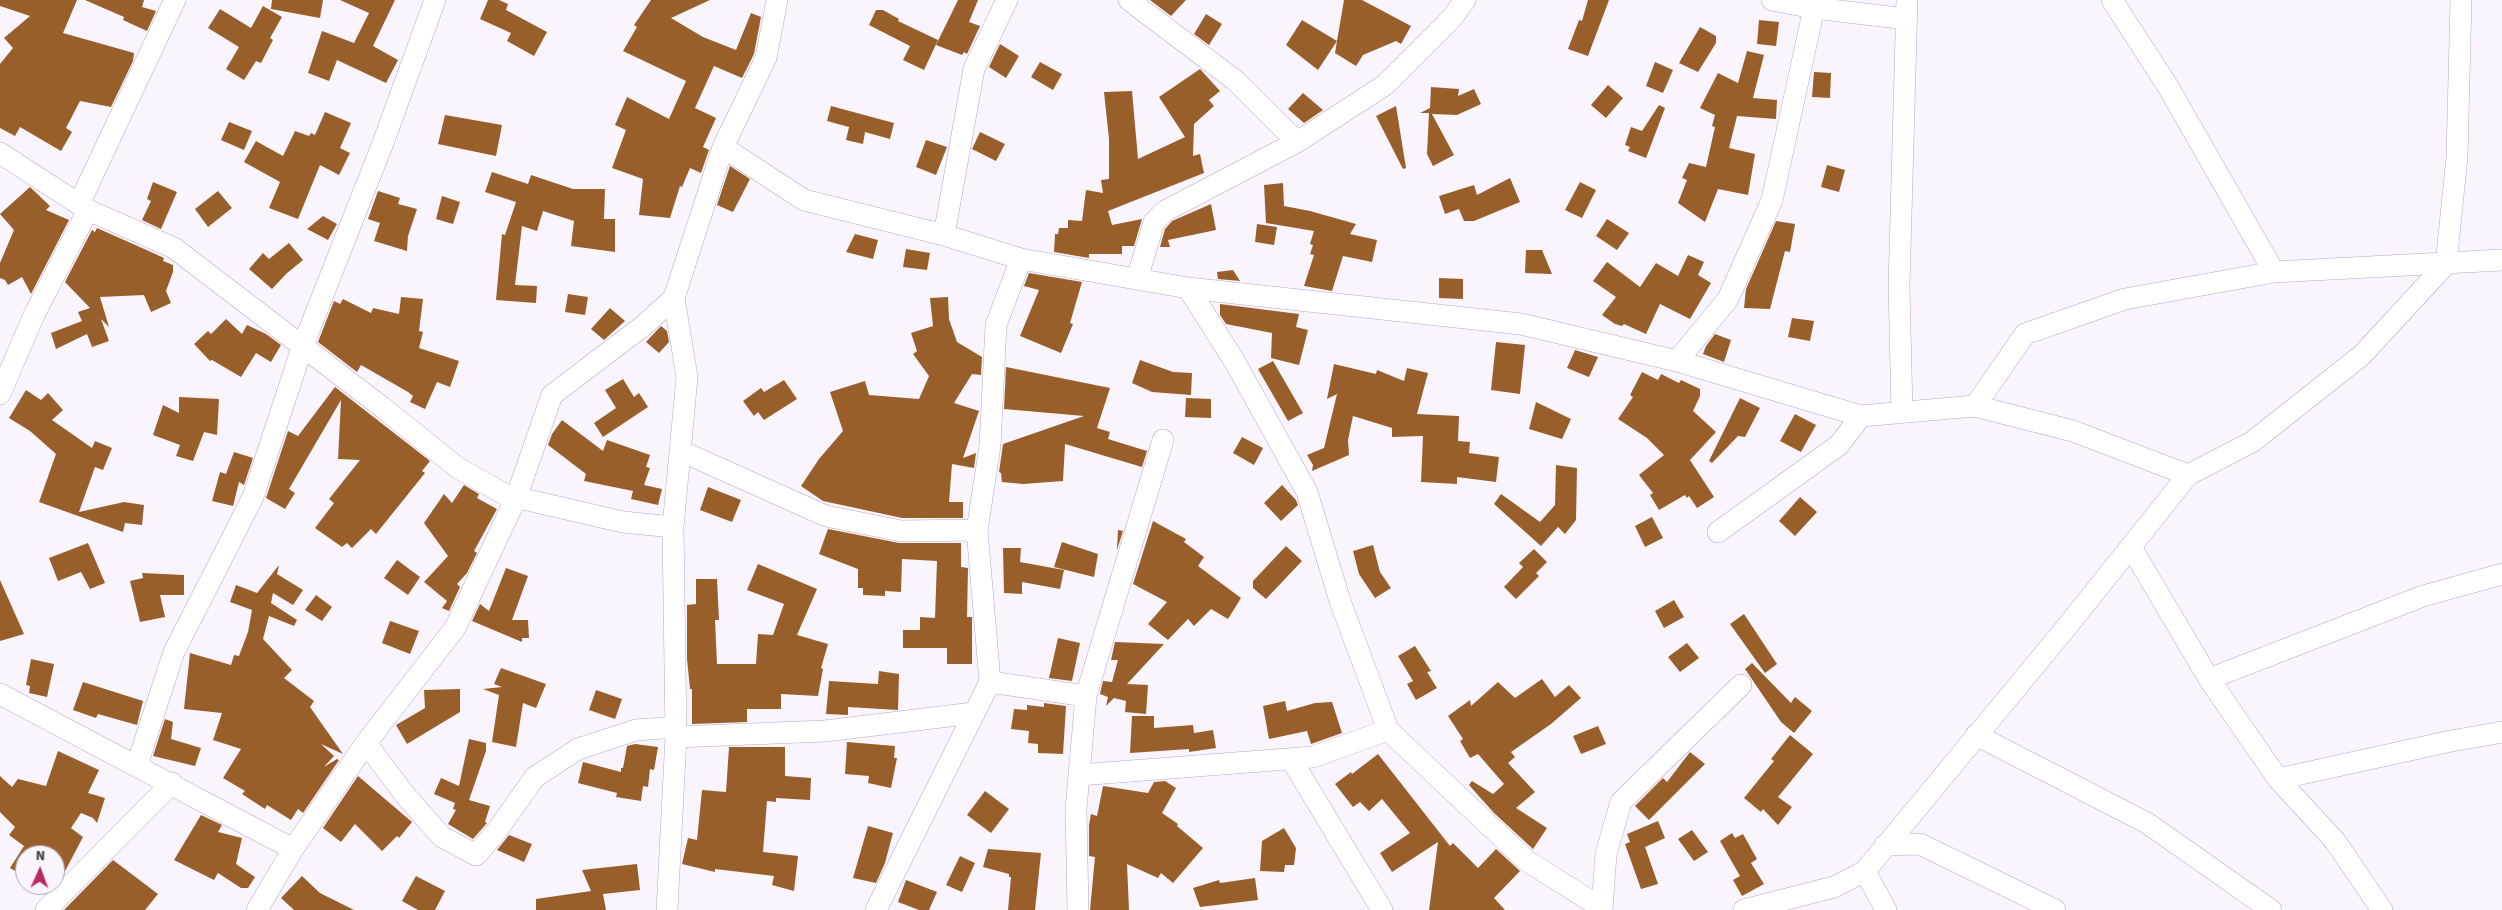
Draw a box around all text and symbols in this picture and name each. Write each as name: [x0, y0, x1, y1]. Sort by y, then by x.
north arrow: [15, 845, 65, 895]
text: N: [35, 846, 45, 866]

